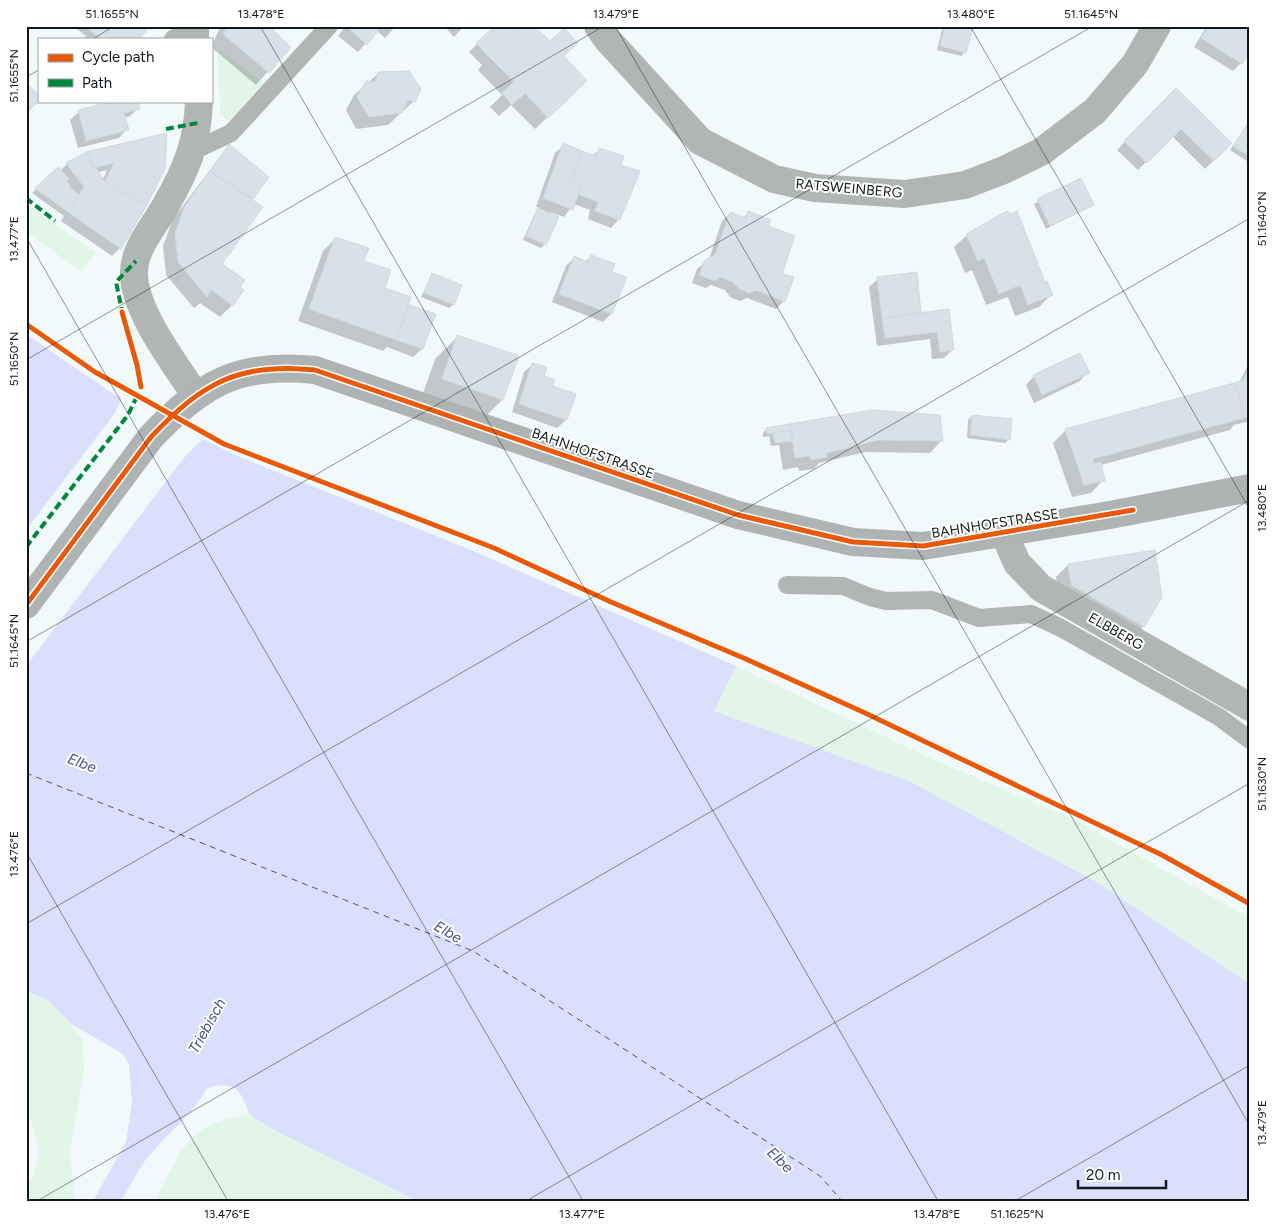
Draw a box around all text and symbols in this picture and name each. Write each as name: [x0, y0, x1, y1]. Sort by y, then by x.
text: 51.1655°N: [85, 7, 139, 21]
text: 13.478°E: [238, 7, 284, 21]
text: 13.479°E: [593, 7, 639, 21]
text: 13.480°E: [947, 7, 995, 21]
text: 51.1645°N: [1064, 7, 1118, 21]
legend: [38, 38, 212, 102]
text: Cycle path: [82, 48, 154, 66]
text: 51.1655°N: [7, 49, 21, 103]
text: Path: [82, 74, 112, 92]
street label: RATSWEINBERG: [795, 175, 903, 202]
text: 51.1640°N: [1255, 192, 1269, 246]
text: 13.477°E: [7, 216, 21, 262]
text: 51.1650°N: [7, 332, 21, 386]
street label: BAHNHOFSTRASSE: [529, 425, 656, 482]
text: 13.480°E: [1255, 484, 1269, 532]
street label: BAHNHOFSTRASSE: [930, 505, 1060, 542]
street label: ELBBERG: [1085, 609, 1146, 654]
text: 51.1645°N: [7, 614, 21, 668]
water label: Elbe: [65, 749, 99, 777]
text: 51.1630°N: [1255, 757, 1269, 811]
text: 13.476°E: [7, 831, 21, 877]
water label: Elbe: [431, 917, 465, 947]
water label: Triebisch: [185, 995, 229, 1057]
text: 13.479°E: [1255, 1100, 1269, 1146]
water label: Elbe: [763, 1143, 797, 1177]
scale bar: [1078, 1157, 1166, 1189]
text: 20 m: [1086, 1166, 1120, 1184]
text: 13.476°E: [204, 1207, 250, 1221]
text: 13.477°E: [559, 1207, 605, 1221]
text: 13.478°E: [914, 1207, 960, 1221]
text: 51.1625°N: [990, 1207, 1044, 1221]

